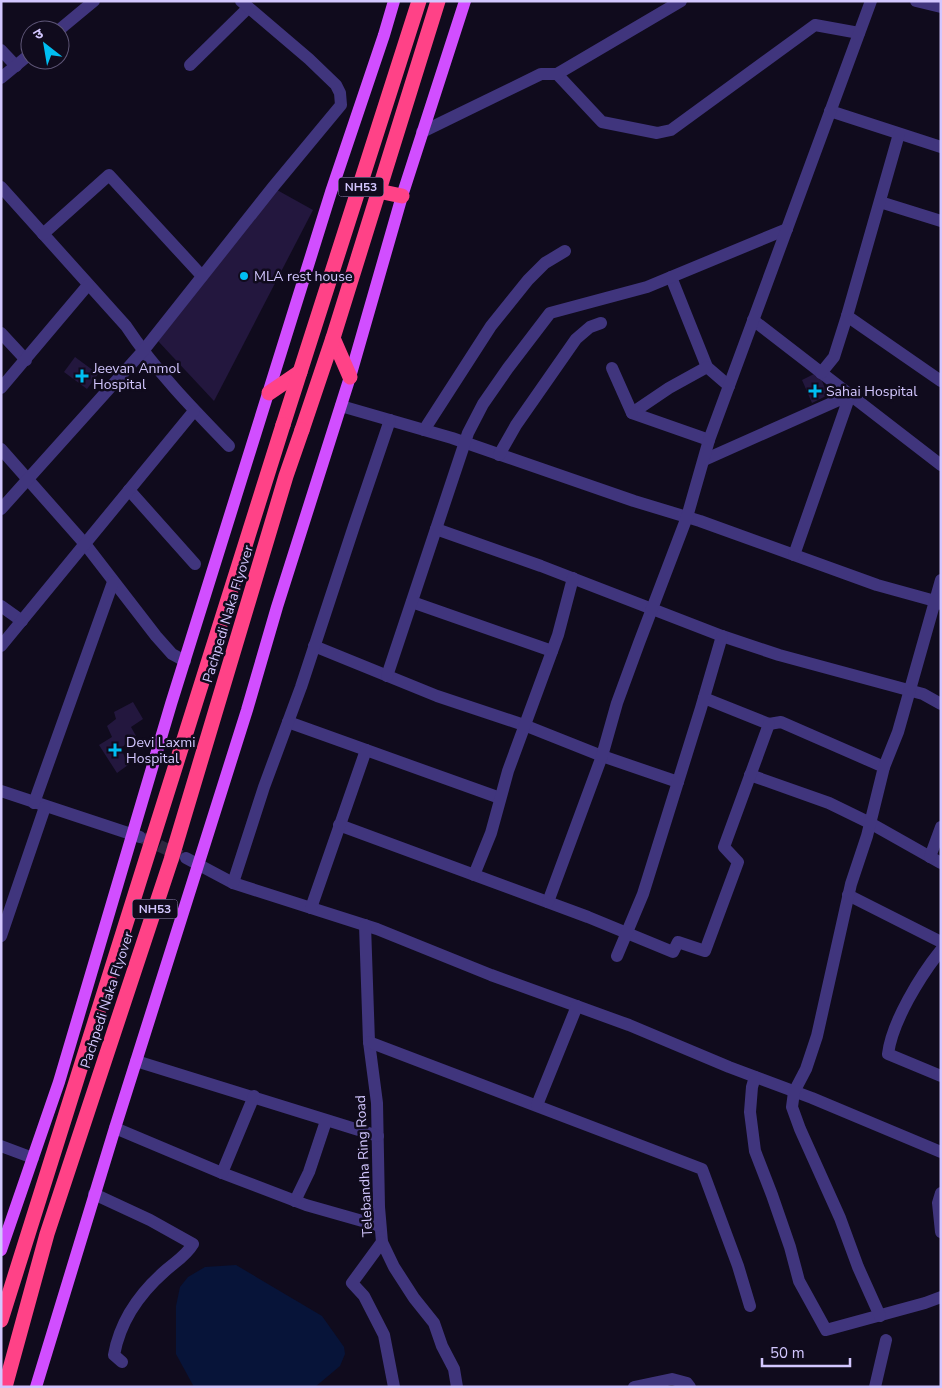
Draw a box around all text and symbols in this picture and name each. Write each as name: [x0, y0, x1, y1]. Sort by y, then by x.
north arrow: [20, 20, 70, 70]
text: उ: [30, 24, 48, 45]
road number: NH53: [338, 178, 384, 196]
place label: MLA rest house: [254, 267, 352, 286]
marker: MLA rest house: [238, 270, 250, 282]
place label: Jeevan Anmol Hospital: [92, 359, 181, 394]
marker: Jeevan Anmol Hospital: [75, 369, 89, 383]
place label: Sahai Hospital: [826, 382, 918, 401]
marker: Sahai Hospital: [808, 384, 822, 398]
street label: Pachpedi Naka Flyover: [198, 543, 258, 685]
place label: Devi Laxmi Hospital: [126, 733, 195, 768]
marker: Devi Laxmi Hospital: [108, 743, 122, 757]
road number: NH53: [132, 900, 178, 919]
street label: Pachpedi Naka Flyover: [76, 929, 138, 1071]
street label: Telebandha Ring Road: [351, 1095, 377, 1237]
scale bar: [762, 1336, 850, 1368]
text: 50 m: [770, 1343, 805, 1363]

